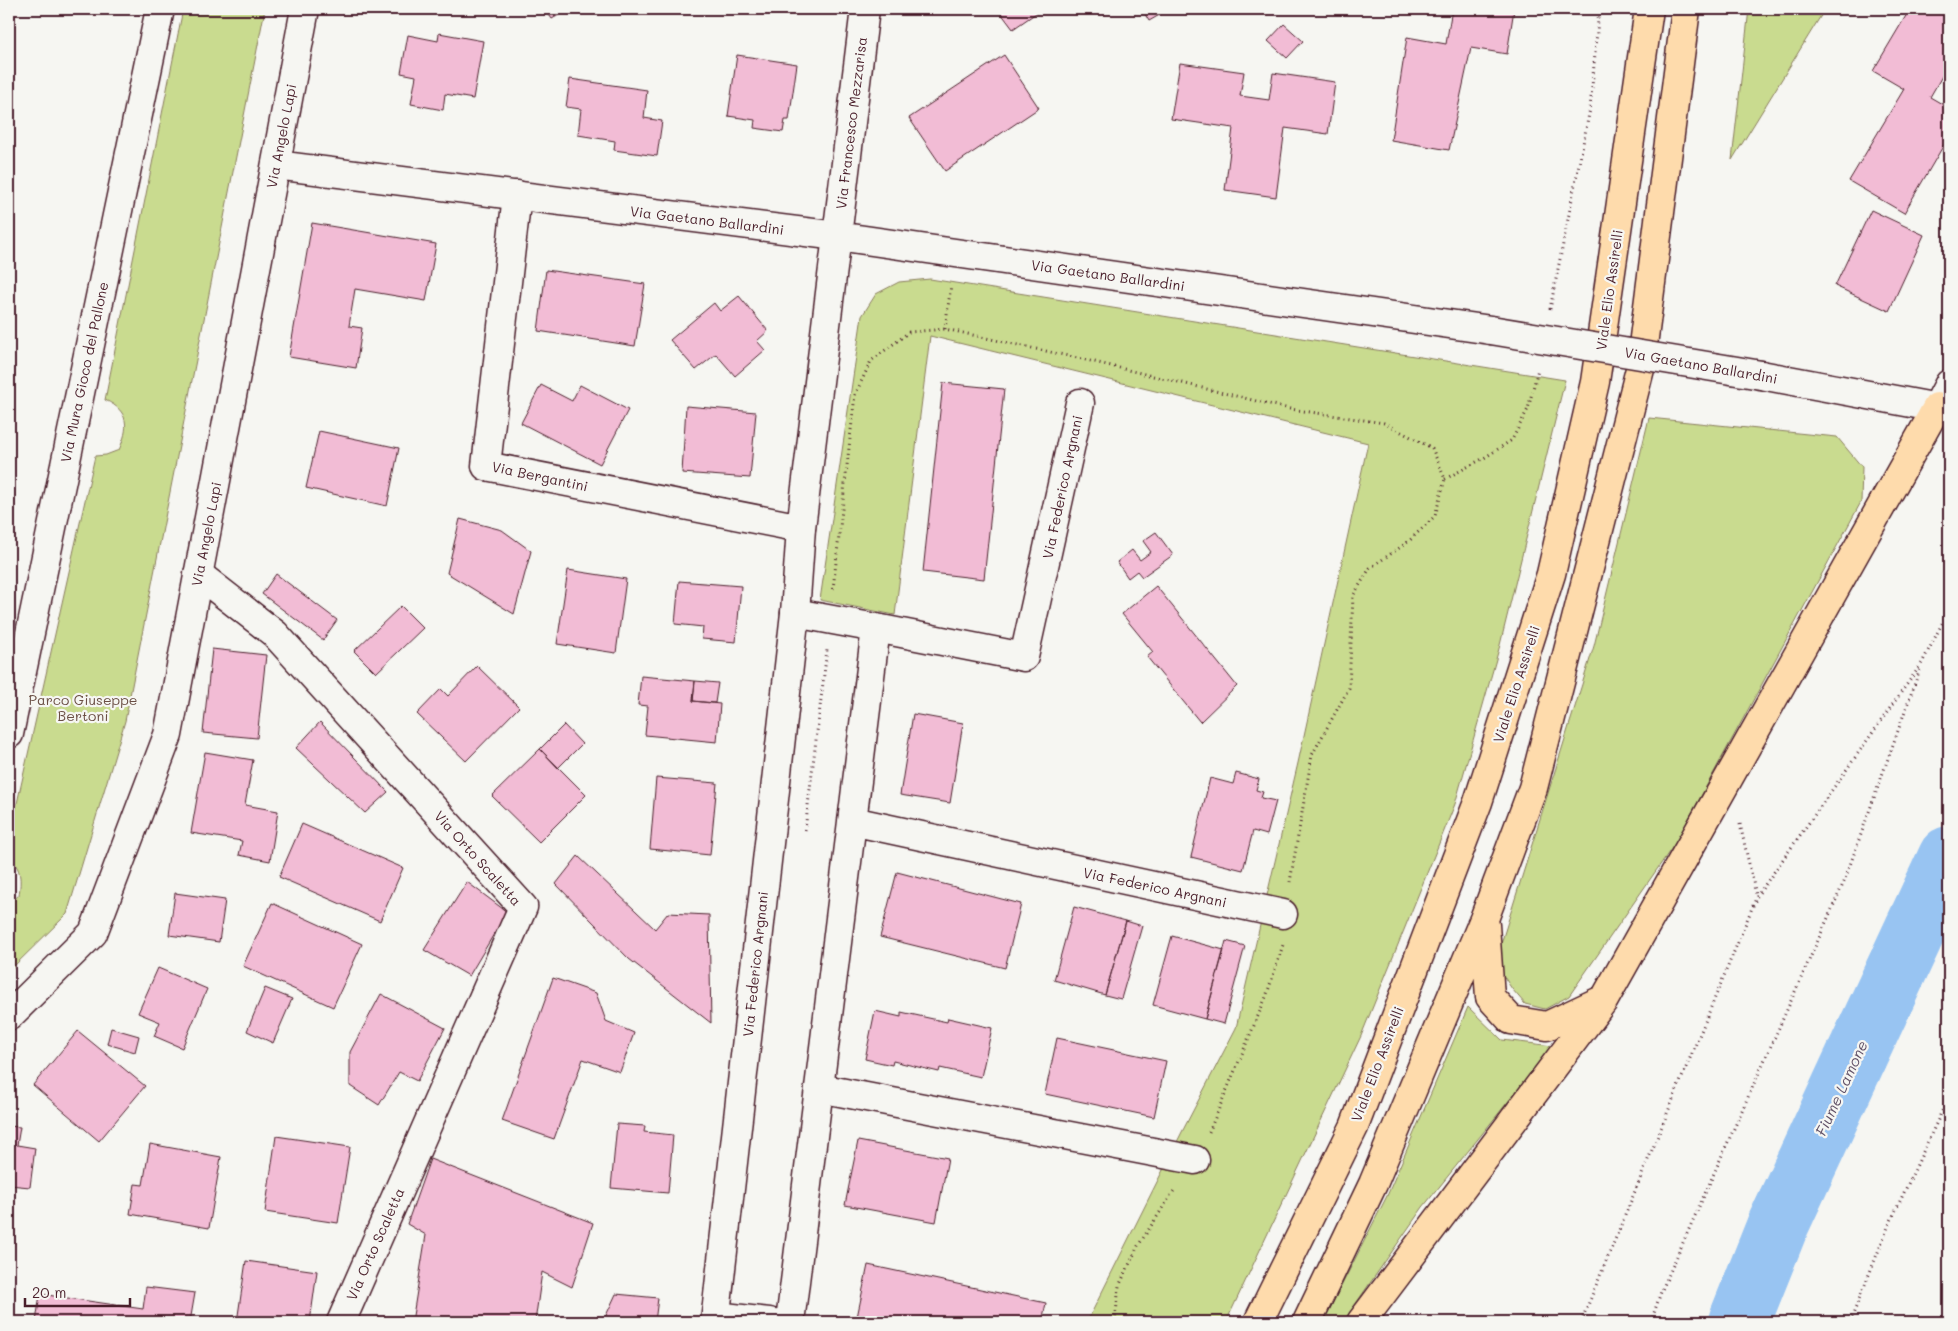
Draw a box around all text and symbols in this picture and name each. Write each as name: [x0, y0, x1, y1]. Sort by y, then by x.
street label: Via Francesco Mezzarisa: [831, 36, 871, 210]
street label: Via Angelo Lapi: [262, 82, 300, 190]
street label: Via Gaetano Ballardini: [629, 201, 785, 239]
street label: Viale Elio Assirelli: [1591, 228, 1627, 352]
street label: Via Gaetano Ballardini: [1030, 255, 1186, 295]
street label: Via Mura Gioco del Pallone: [56, 280, 112, 464]
street label: Via Gaetano Ballardini: [1623, 342, 1779, 388]
street label: Via Federico Argnani: [1038, 414, 1086, 560]
street label: Via Bergantini: [490, 457, 590, 495]
street label: Via Angelo Lapi: [187, 480, 225, 588]
street label: Viale Elio Assirelli: [1488, 623, 1544, 745]
park label: Parco Giuseppe Bertoni: [28, 690, 138, 725]
street label: Via Orto Scaletta: [430, 806, 526, 910]
street label: Via Federico Argnani: [1082, 863, 1228, 911]
street label: Via Federico Argnani: [738, 890, 772, 1038]
street label: Viale Elio Assirelli: [1346, 1004, 1408, 1124]
water label: Fiume Lamone: [1810, 1037, 1872, 1139]
street label: Via Orto Scaletta: [342, 1185, 408, 1303]
scale bar: [25, 1276, 130, 1308]
text: 20 m: [32, 1282, 66, 1302]

